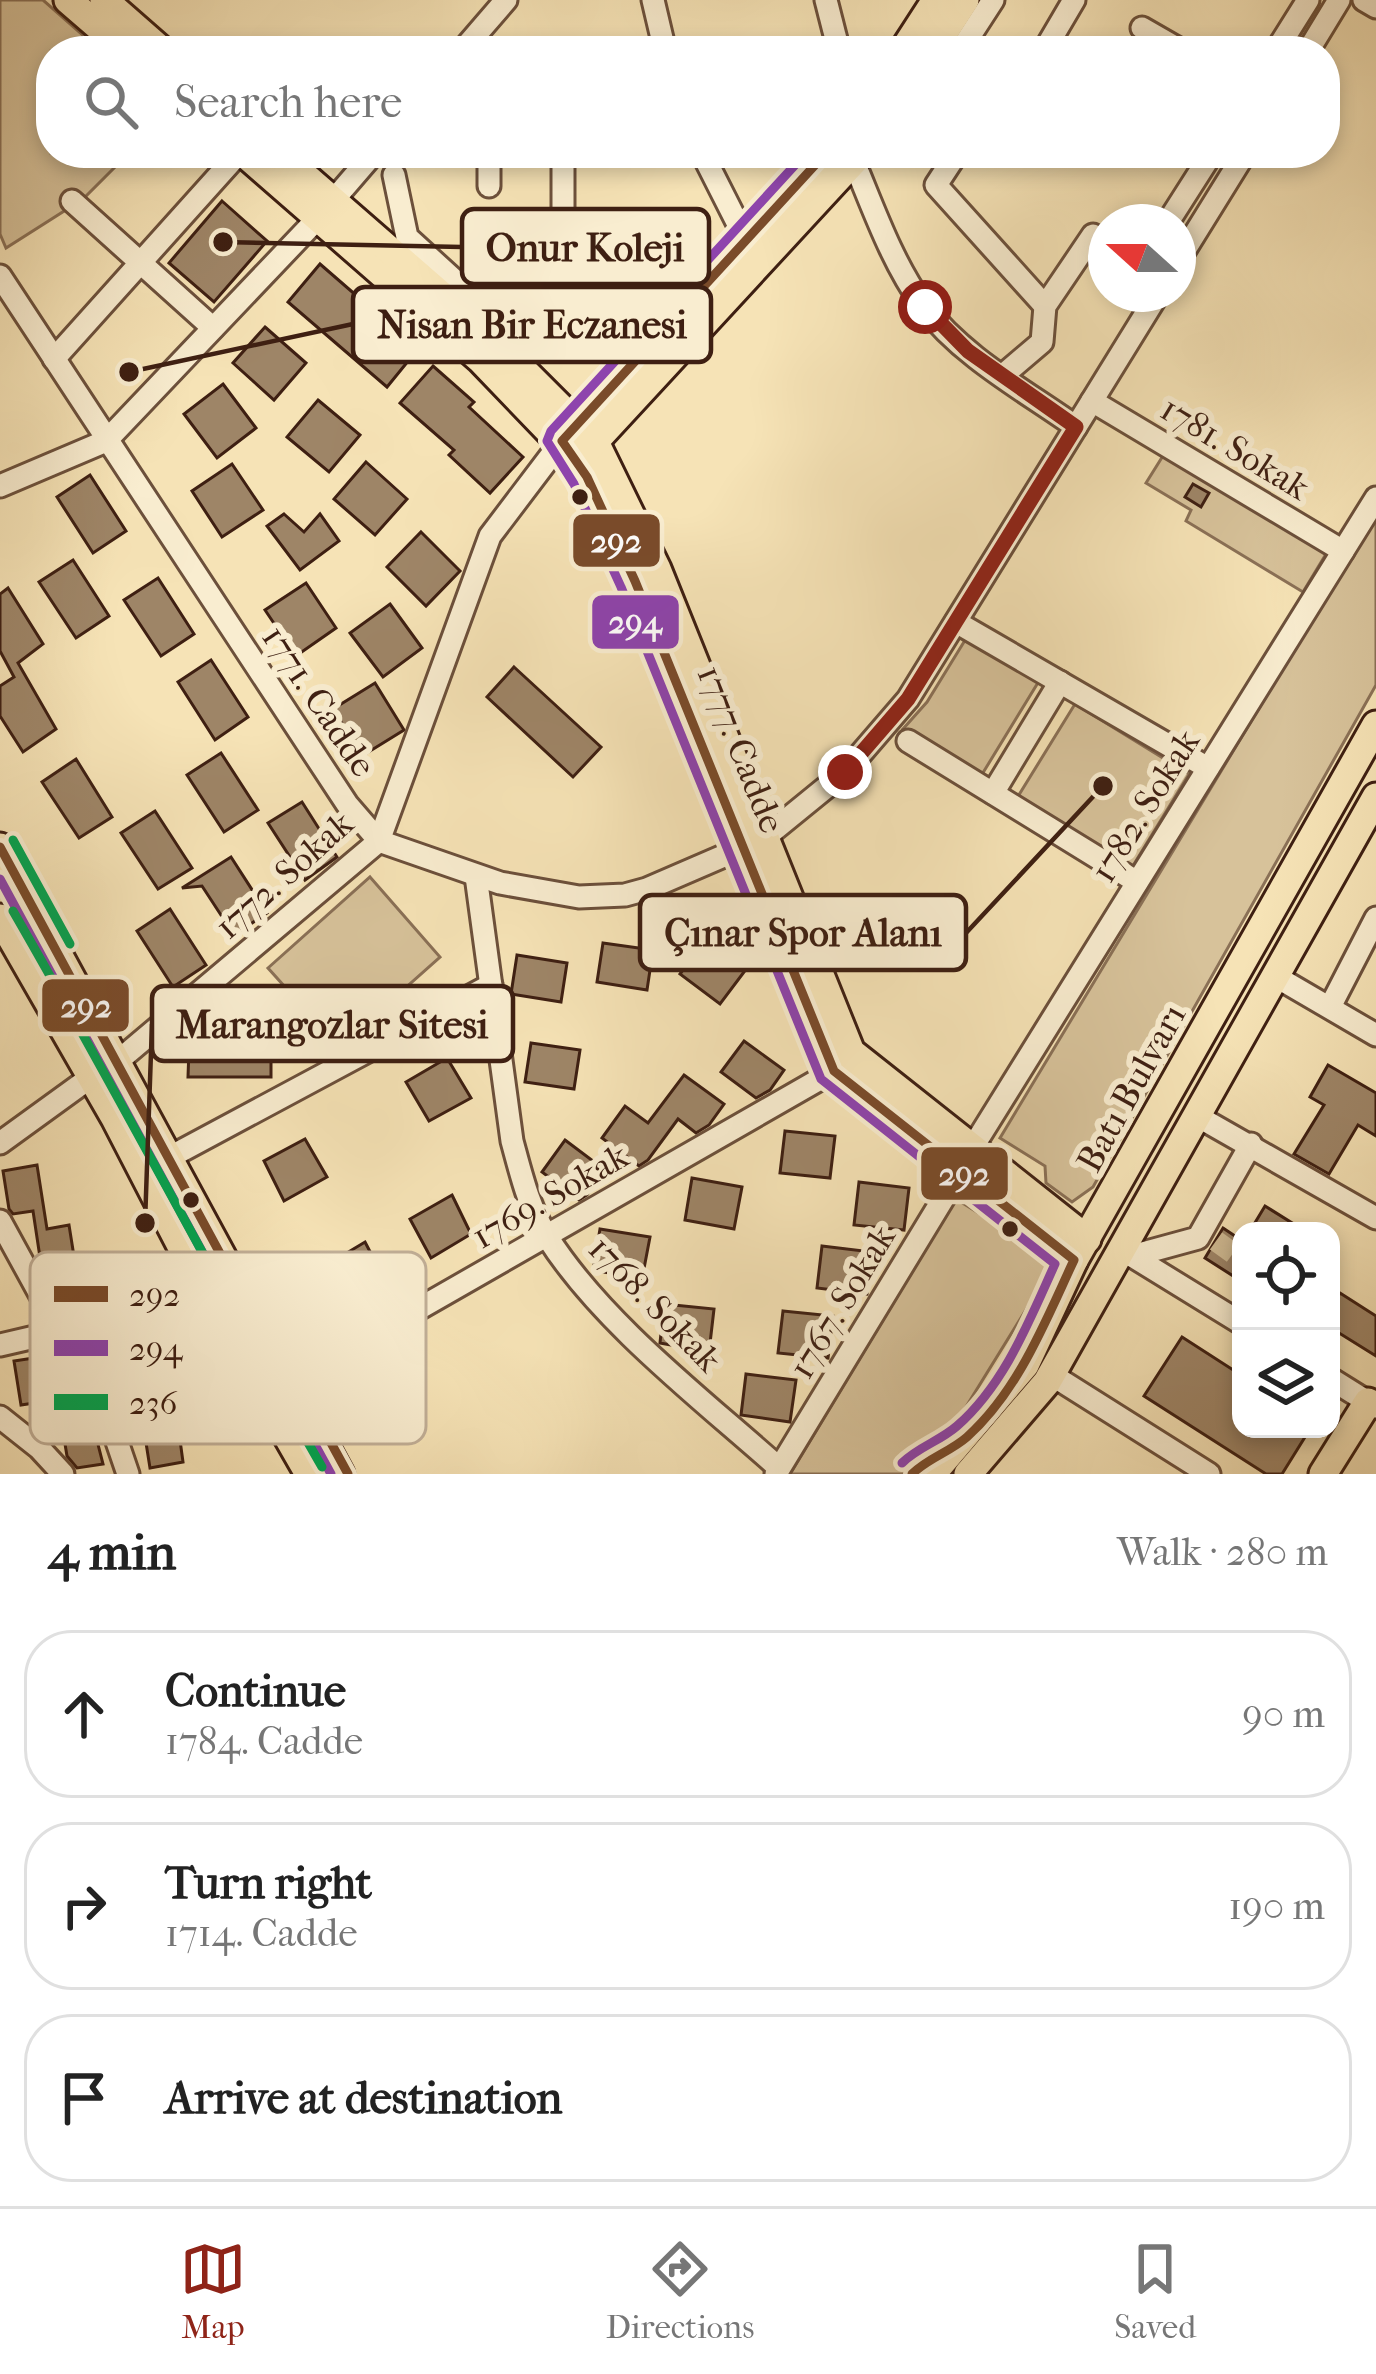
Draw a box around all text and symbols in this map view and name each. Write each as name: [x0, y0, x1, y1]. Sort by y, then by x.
search box: [36, 36, 1340, 168]
icon: search: [78, 69, 144, 135]
text: Search here: [174, 76, 402, 129]
north arrow: [1088, 204, 1196, 312]
callout: Onur Koleji: [462, 209, 709, 284]
text: Onur Koleji: [486, 225, 685, 271]
route start: [898, 280, 952, 334]
callout: Nisan Bir Eczanesi: [353, 287, 711, 362]
text: Nisan Bir Eczanesi: [377, 302, 687, 348]
street label: 1781. Sokak: [1153, 387, 1317, 509]
unlabelled marker: [569, 486, 591, 508]
line badge: 292: [571, 512, 662, 569]
text: 292: [590, 522, 642, 561]
line badge: 294: [590, 593, 681, 651]
text: 294: [608, 603, 663, 643]
street label: 1771. Cadde: [253, 618, 385, 784]
street label: 1777. Cadde: [688, 659, 794, 839]
street label: 1782. Sokak: [1082, 722, 1209, 890]
route end: [818, 745, 872, 799]
street label: 1772. Sokak: [206, 802, 362, 948]
callout: Çınar Spor Alanı: [640, 895, 966, 970]
text: Çınar Spor Alanı: [664, 910, 942, 957]
line badge: 292: [40, 977, 131, 1034]
callout: Marangozlar Sitesi: [152, 986, 513, 1061]
text: 292: [60, 987, 112, 1026]
street label: Batı Bulvarı: [1068, 997, 1194, 1179]
text: Marangozlar Sitesi: [176, 1002, 489, 1048]
street label: 1769. Sokak: [464, 1134, 636, 1258]
line badge: 292: [919, 1145, 1010, 1202]
text: 292: [938, 1155, 990, 1194]
unlabelled marker: [180, 1189, 202, 1211]
street label: 1767. Sokak: [780, 1217, 904, 1386]
unlabelled marker: [999, 1218, 1021, 1240]
map controls: [1232, 1222, 1340, 1438]
button: locate: [1232, 1222, 1340, 1330]
street label: 1768. Sokak: [580, 1227, 730, 1381]
legend: [30, 1252, 426, 1444]
text: 292: [129, 1276, 180, 1315]
text: 294: [129, 1330, 184, 1369]
button: layers: [1232, 1330, 1340, 1438]
text: 236: [129, 1384, 178, 1423]
text: 4 min: [48, 1522, 176, 1582]
text: Walk · 280 m: [1117, 1529, 1328, 1575]
text: Continue: [165, 1665, 346, 1718]
icon: ahead: [51, 1681, 117, 1747]
text: 90 m: [1242, 1691, 1325, 1737]
text: 1784. Cadde: [165, 1718, 363, 1764]
text: Turn right: [165, 1857, 372, 1910]
icon: right: [51, 1873, 117, 1939]
text: 190 m: [1228, 1883, 1325, 1929]
text: 1714. Cadde: [165, 1910, 358, 1956]
icon: arrive: [51, 2065, 117, 2131]
text: Arrive at destination: [165, 2072, 562, 2125]
tab: Map: [180, 2236, 246, 2347]
tab: Directions: [606, 2236, 754, 2347]
tab: Saved: [1114, 2236, 1196, 2347]

